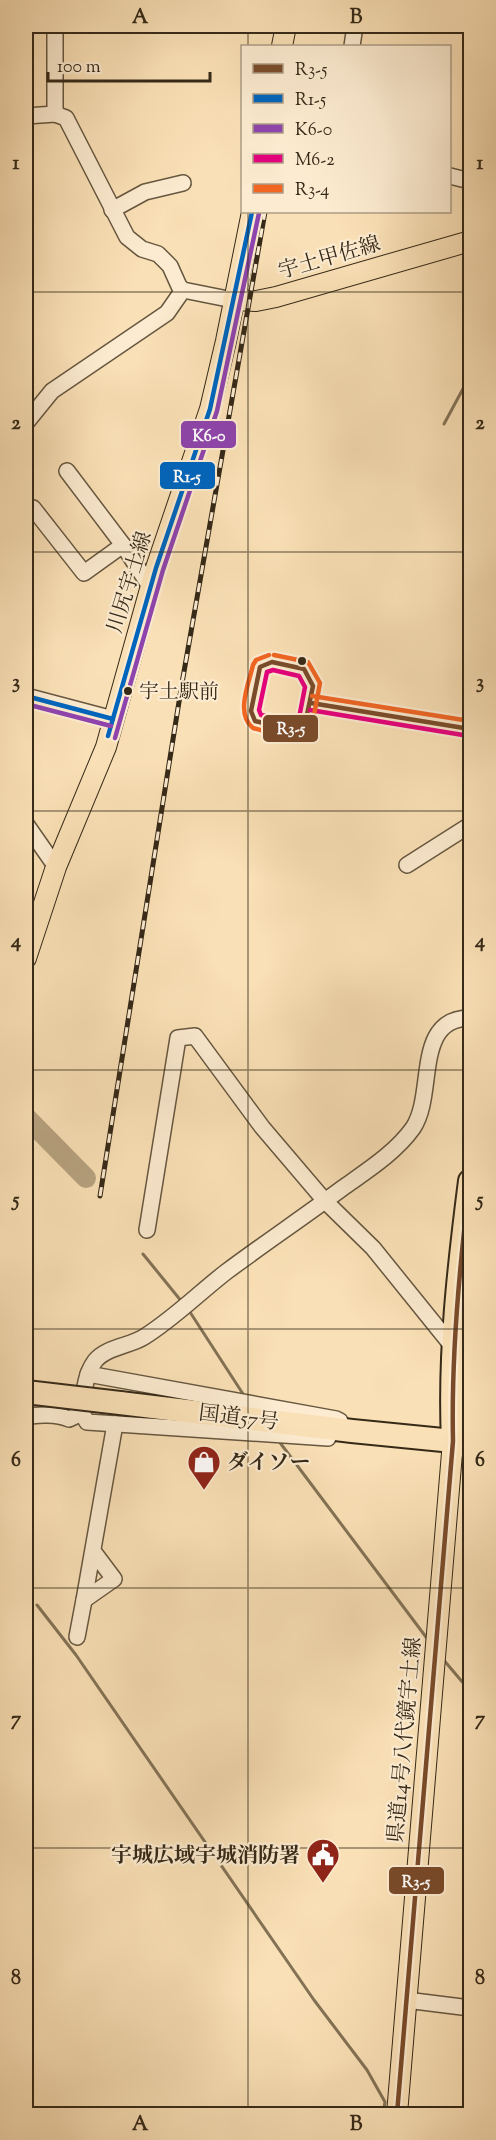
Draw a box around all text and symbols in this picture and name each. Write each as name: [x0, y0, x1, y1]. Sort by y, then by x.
text: A: [132, 4, 149, 33]
text: B: [350, 4, 363, 33]
scale bar: [48, 45, 210, 83]
legend: [241, 45, 451, 213]
text: 100 m: [57, 55, 101, 81]
text: R3-5: [295, 58, 327, 84]
text: R1-5: [295, 88, 326, 114]
text: K6-0: [295, 118, 332, 144]
text: M6-2: [295, 148, 335, 174]
text: 1: [13, 150, 20, 179]
text: 1: [477, 150, 484, 179]
text: R3-4: [295, 178, 329, 204]
street label: 宇土甲佐線: [275, 230, 384, 288]
text: 2: [11, 410, 21, 439]
text: 2: [475, 410, 485, 439]
line badge: K6-0: [180, 420, 237, 449]
text: K6-0: [192, 426, 226, 449]
line badge: R1-5: [159, 461, 216, 490]
text: R1-5: [173, 467, 201, 490]
street label: 川尻宇土線: [101, 528, 161, 637]
unlabelled marker: [296, 655, 308, 667]
text: 3: [12, 669, 20, 698]
text: 3: [476, 669, 484, 698]
place label: 宇土駅前: [139, 679, 219, 708]
marker: 宇土駅前: [122, 685, 134, 697]
line badge: R3-5: [262, 714, 319, 743]
text: R3-5: [277, 719, 306, 742]
text: 4: [10, 928, 21, 957]
text: 4: [474, 928, 485, 957]
text: 5: [11, 1187, 20, 1216]
text: 5: [475, 1187, 484, 1216]
street label: 国道57号: [197, 1399, 281, 1439]
shop icon: ダイソー: [186, 1444, 222, 1491]
text: 6: [11, 1447, 21, 1476]
text: 6: [475, 1447, 485, 1476]
place label: ダイソー: [227, 1449, 311, 1479]
street label: 県道14号八代鏡宇土線: [382, 1636, 430, 1844]
text: 7: [11, 1706, 22, 1735]
text: 7: [475, 1706, 486, 1735]
public building icon: 宇城広域宇城消防署: [305, 1837, 341, 1884]
place label: 宇城広域宇城消防署: [111, 1842, 300, 1872]
line badge: R3-5: [388, 1866, 445, 1895]
text: R3-5: [402, 1872, 431, 1895]
text: 8: [11, 1965, 21, 1994]
text: 8: [475, 1965, 485, 1994]
text: A: [132, 2111, 149, 2140]
text: B: [350, 2111, 363, 2140]

